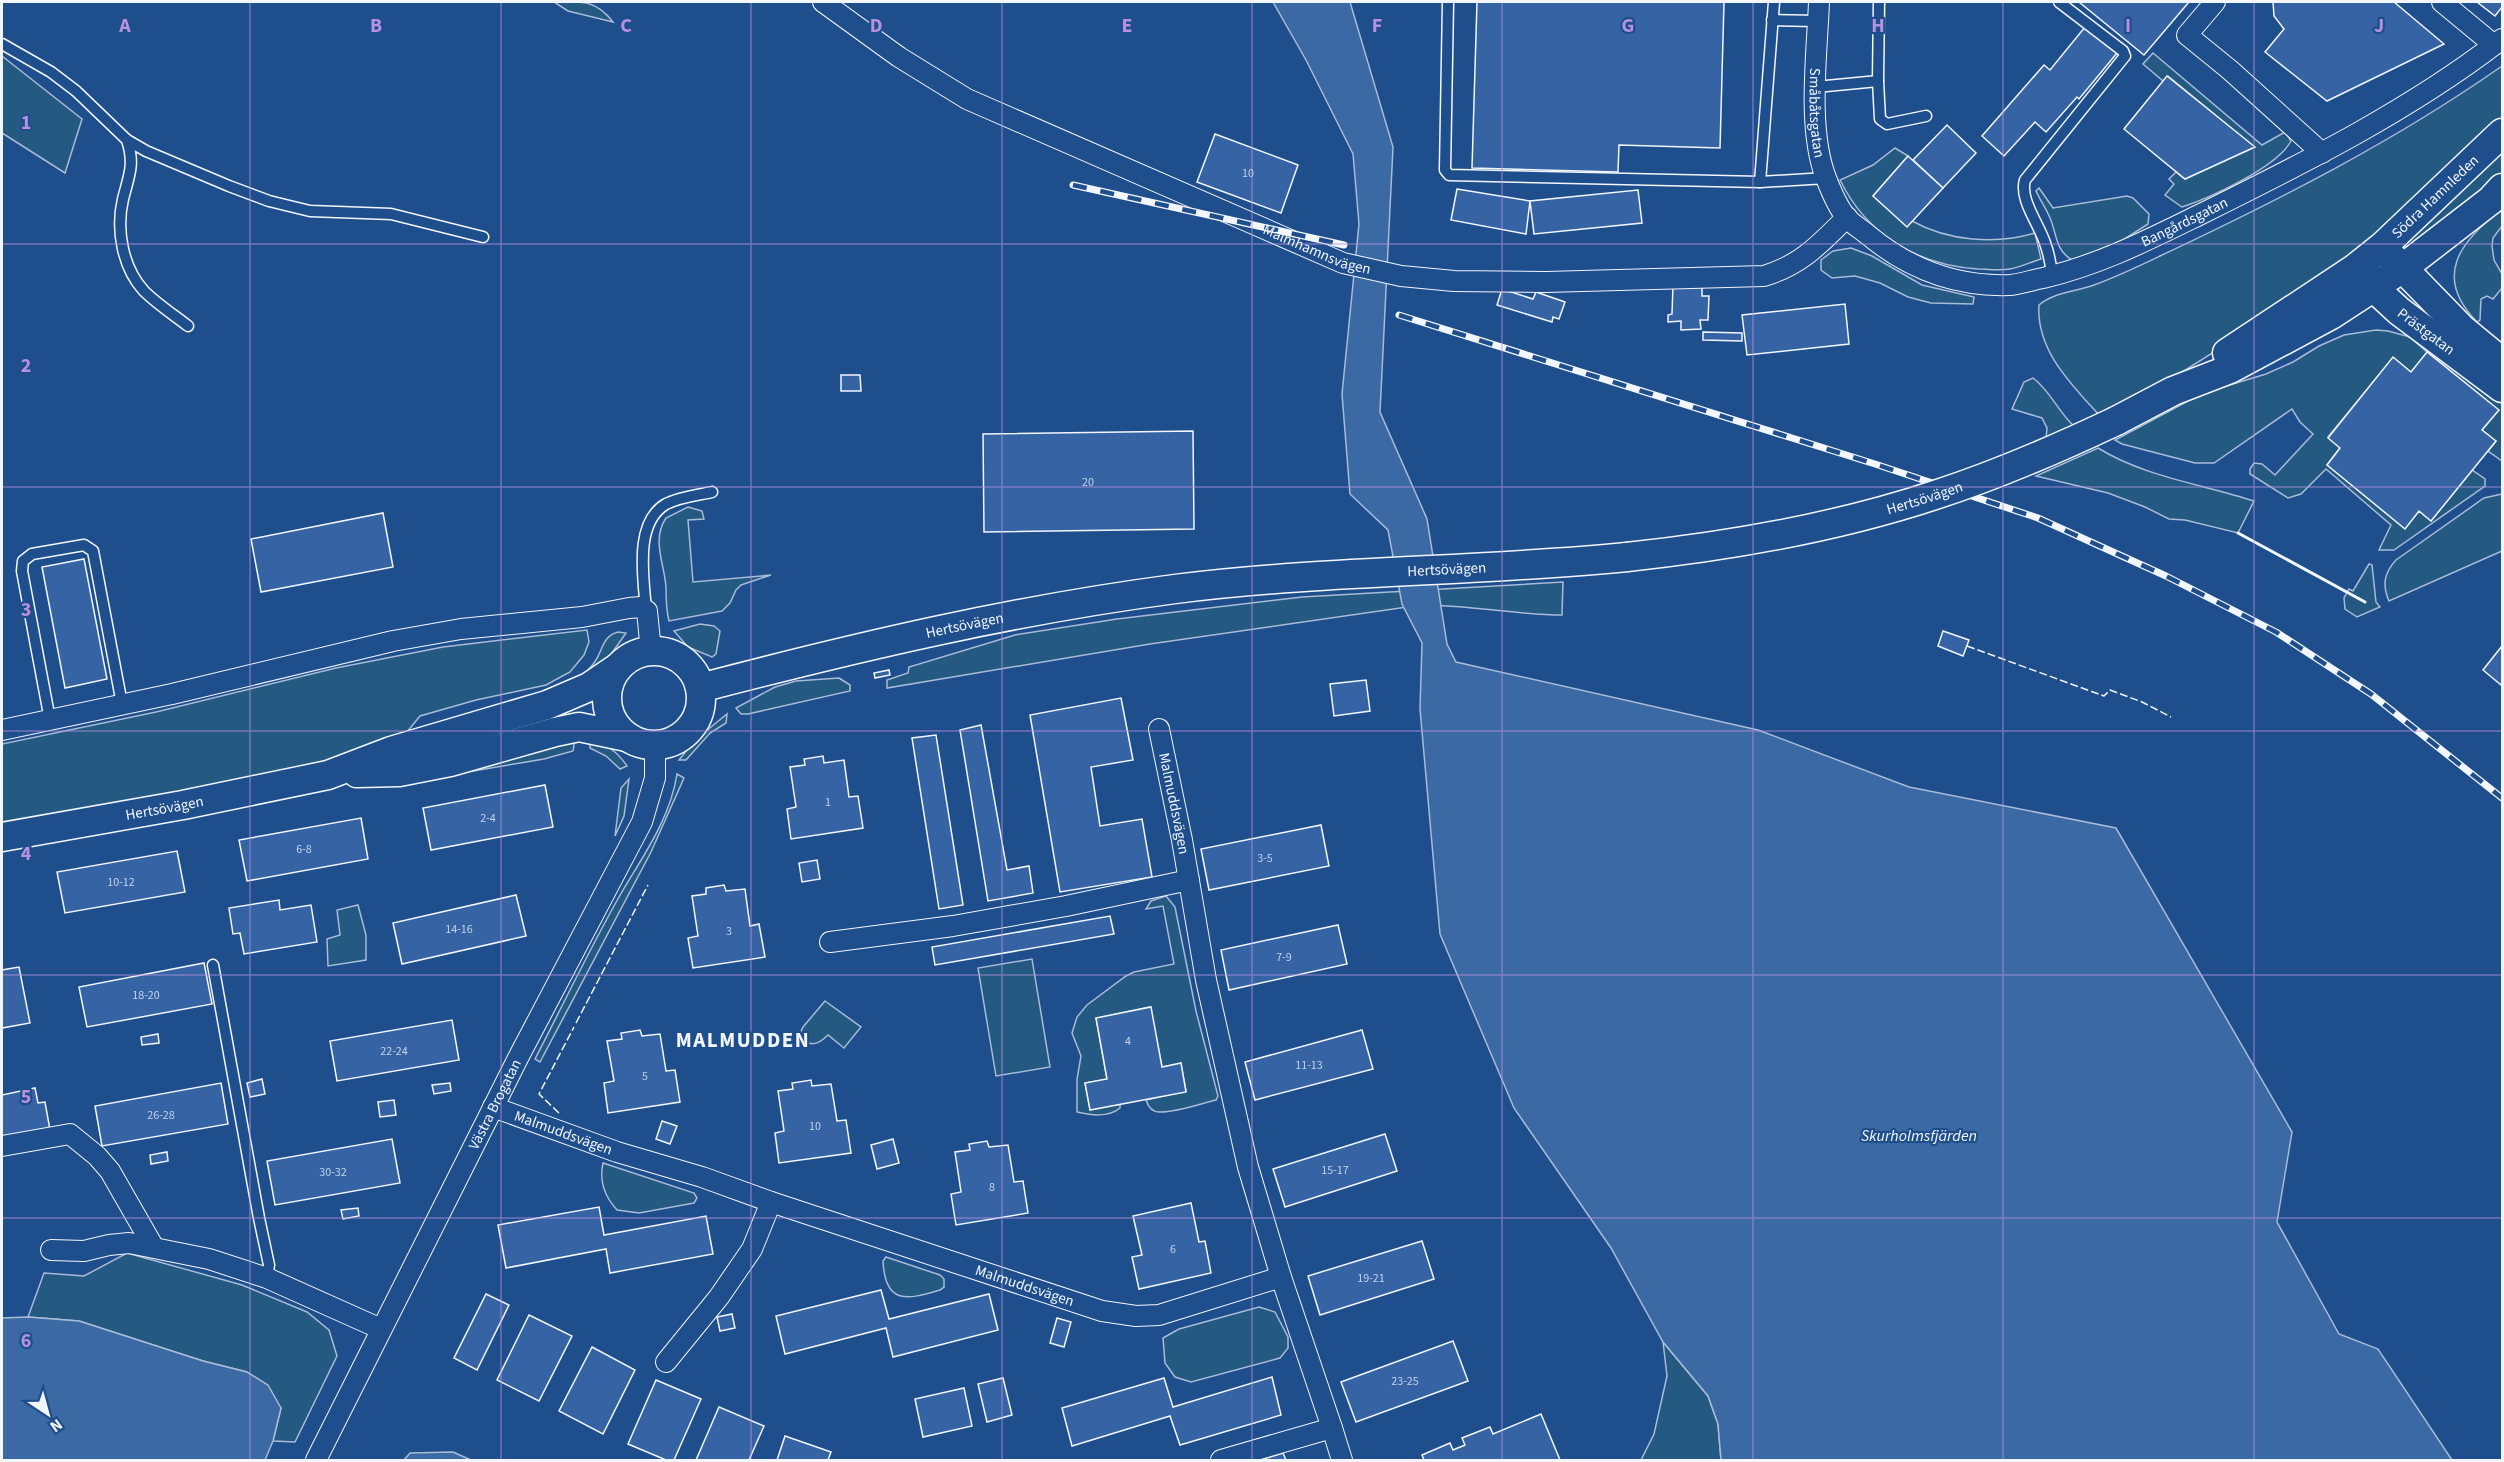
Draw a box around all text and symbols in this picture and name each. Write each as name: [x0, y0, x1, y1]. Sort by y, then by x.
text: A: [118, 12, 131, 40]
text: B: [370, 12, 382, 40]
text: C: [620, 12, 632, 40]
text: D: [870, 12, 882, 40]
text: E: [1122, 12, 1132, 40]
text: F: [1372, 12, 1382, 40]
text: G: [1622, 12, 1634, 40]
text: H: [1871, 12, 1885, 40]
text: I: [2125, 12, 2131, 40]
text: J: [2374, 12, 2384, 40]
street label: Småbåtsgatan: [1804, 67, 1830, 160]
text: 1: [21, 109, 31, 137]
street label: Södra Hamnleden: [2387, 150, 2483, 243]
house number: 10: [1242, 165, 1254, 182]
street label: Bangårdsgatan: [2137, 192, 2231, 252]
street label: Malmhamnsvägen: [1260, 219, 1373, 279]
street label: Prästgatan: [2393, 303, 2459, 360]
text: 2: [21, 352, 31, 380]
house number: 20: [1082, 474, 1094, 491]
street label: Hertsövägen: [1884, 476, 1966, 520]
street label: Hertsövägen: [1407, 557, 1487, 582]
text: 3: [21, 596, 31, 624]
street label: Hertsövägen: [924, 607, 1005, 643]
street label: Malmuddsvägen: [1154, 751, 1195, 856]
street label: Hertsövägen: [124, 791, 205, 825]
house number: 1: [825, 794, 831, 811]
house number: 2-4: [480, 810, 496, 827]
text: 4: [21, 840, 32, 868]
house number: 6-8: [296, 841, 312, 858]
house number: 3-5: [1257, 850, 1273, 867]
house number: 10-12: [107, 874, 135, 891]
house number: 14-16: [445, 921, 473, 938]
house number: 3: [726, 923, 732, 940]
house number: 7-9: [1276, 949, 1292, 966]
house number: 18-20: [132, 987, 160, 1004]
district label: MALMUDDEN: [676, 1025, 810, 1055]
house number: 4: [1125, 1033, 1131, 1050]
house number: 22-24: [380, 1043, 408, 1060]
street label: Västra Brogatan: [463, 1056, 526, 1153]
house number: 11-13: [1295, 1057, 1323, 1074]
house number: 5: [642, 1068, 648, 1085]
text: 5: [21, 1083, 31, 1111]
street label: Malmuddsvägen: [511, 1105, 616, 1160]
house number: 26-28: [147, 1107, 175, 1124]
house number: 10: [809, 1118, 821, 1135]
water label: Skurholmsfjärden: [1861, 1125, 1977, 1147]
house number: 15-17: [1321, 1162, 1349, 1179]
house number: 30-32: [319, 1164, 347, 1181]
house number: 8: [989, 1179, 995, 1196]
house number: 6: [1170, 1241, 1176, 1258]
street label: Malmuddsvägen: [972, 1259, 1077, 1312]
house number: 19-21: [1357, 1270, 1385, 1287]
text: 6: [21, 1327, 31, 1355]
house number: 23-25: [1391, 1373, 1419, 1390]
north arrow: [18, 1384, 78, 1444]
text: N: [45, 1413, 67, 1437]

